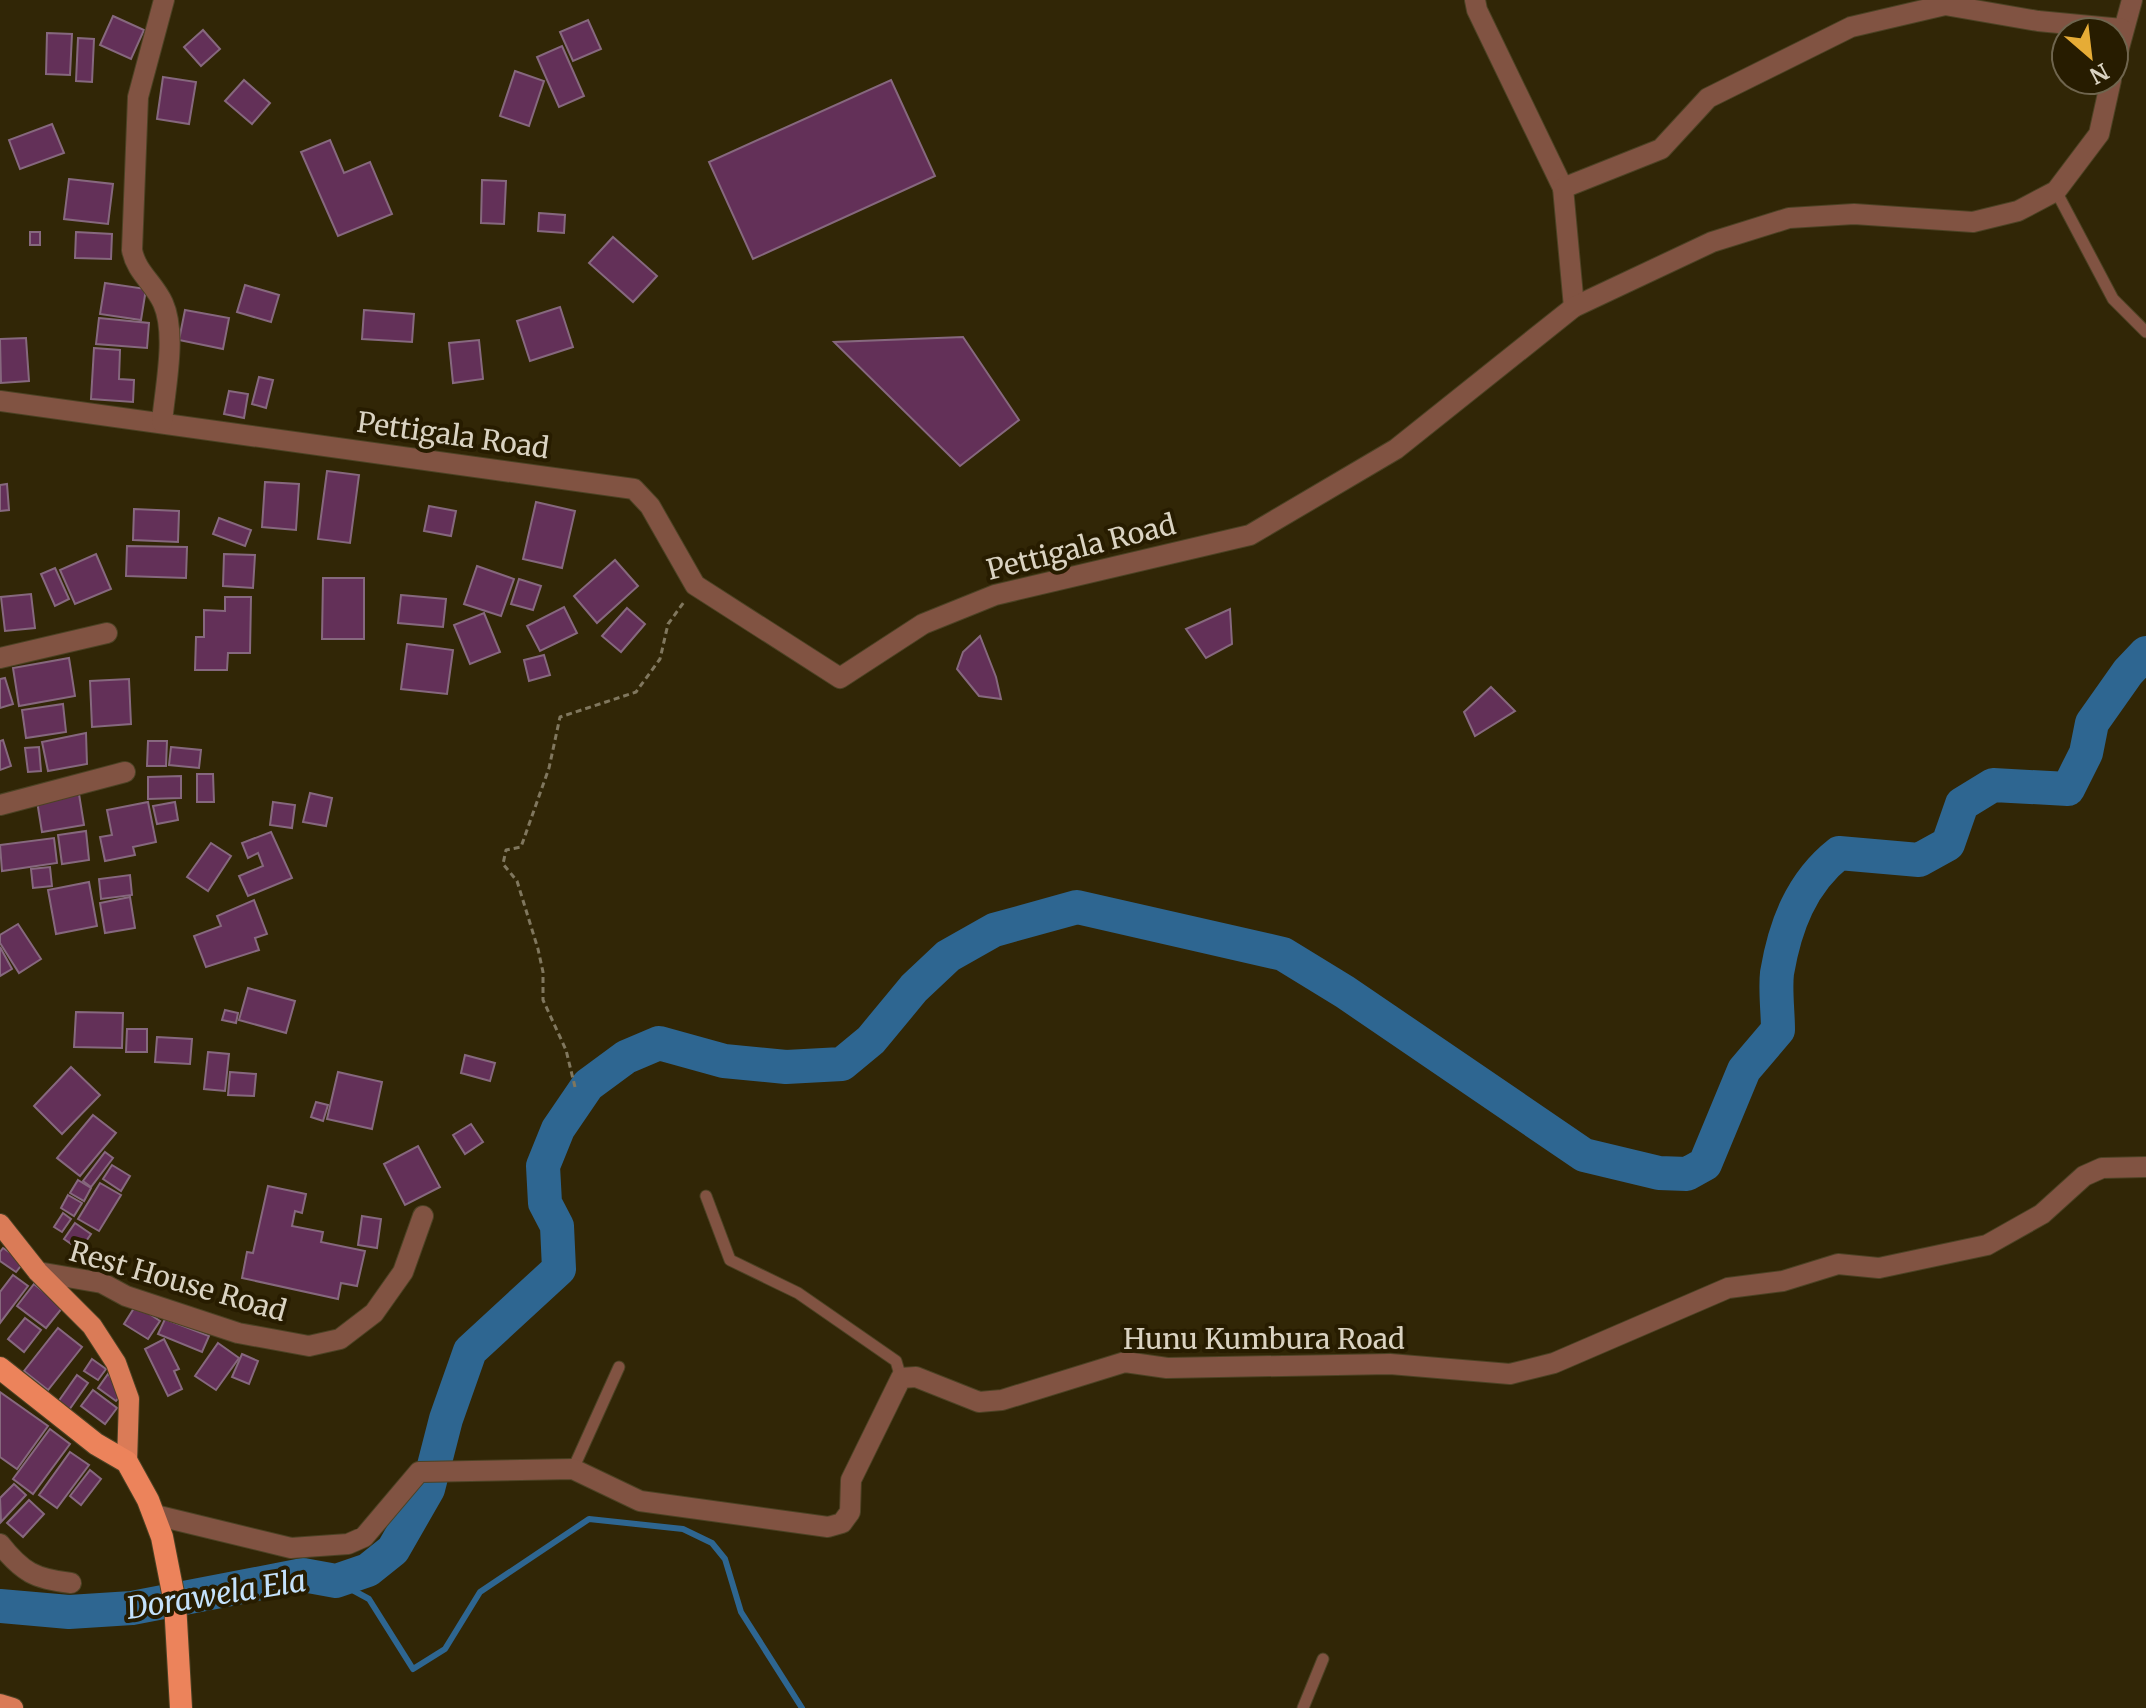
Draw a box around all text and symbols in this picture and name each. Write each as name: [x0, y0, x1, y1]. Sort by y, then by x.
north arrow: [2050, 16, 2130, 96]
text: N: [2085, 57, 2114, 90]
street label: Pettigala Road: [355, 404, 551, 466]
street label: Pettigala Road: [983, 506, 1179, 588]
street label: Rest House Road: [65, 1233, 291, 1329]
street label: Hunu Kumbura Road: [1123, 1321, 1405, 1357]
water label: Dorawela Ela: [122, 1561, 309, 1627]

